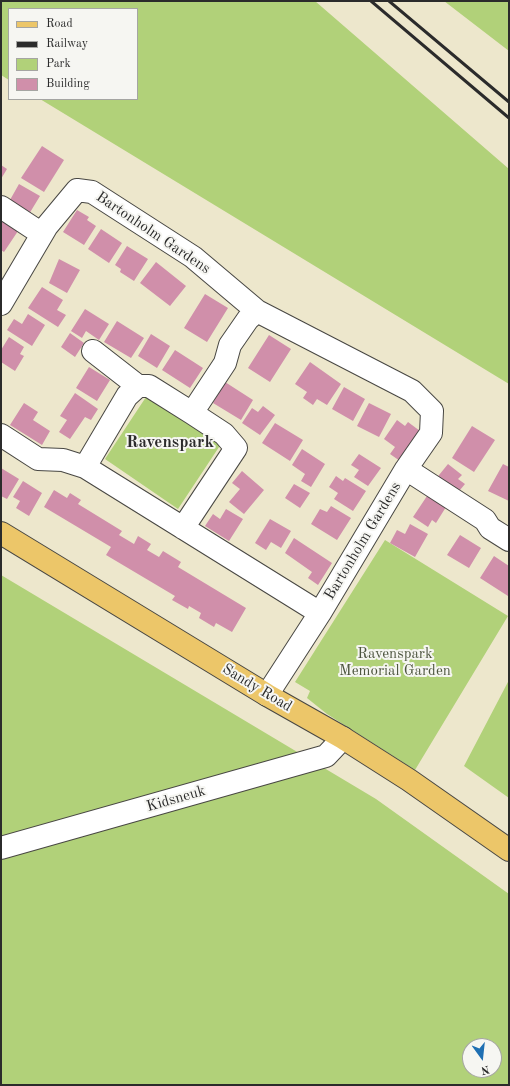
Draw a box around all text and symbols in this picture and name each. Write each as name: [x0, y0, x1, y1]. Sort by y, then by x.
legend: [8, 8, 138, 100]
text: Road: [46, 18, 73, 30]
text: Railway: [46, 38, 88, 50]
text: Park: [46, 58, 71, 70]
text: Building: [46, 78, 90, 90]
street label: Bartonholm Gardens: [92, 188, 214, 278]
district label: Ravenspark: [126, 433, 214, 453]
street label: Bartonholm Gardens: [321, 479, 405, 603]
park label: Ravenspark Memorial Garden: [339, 645, 451, 680]
street label: Sandy Road: [219, 660, 295, 716]
street label: Kidsneuk: [144, 782, 208, 816]
north arrow: [462, 1038, 502, 1078]
text: N: [479, 1063, 490, 1076]

